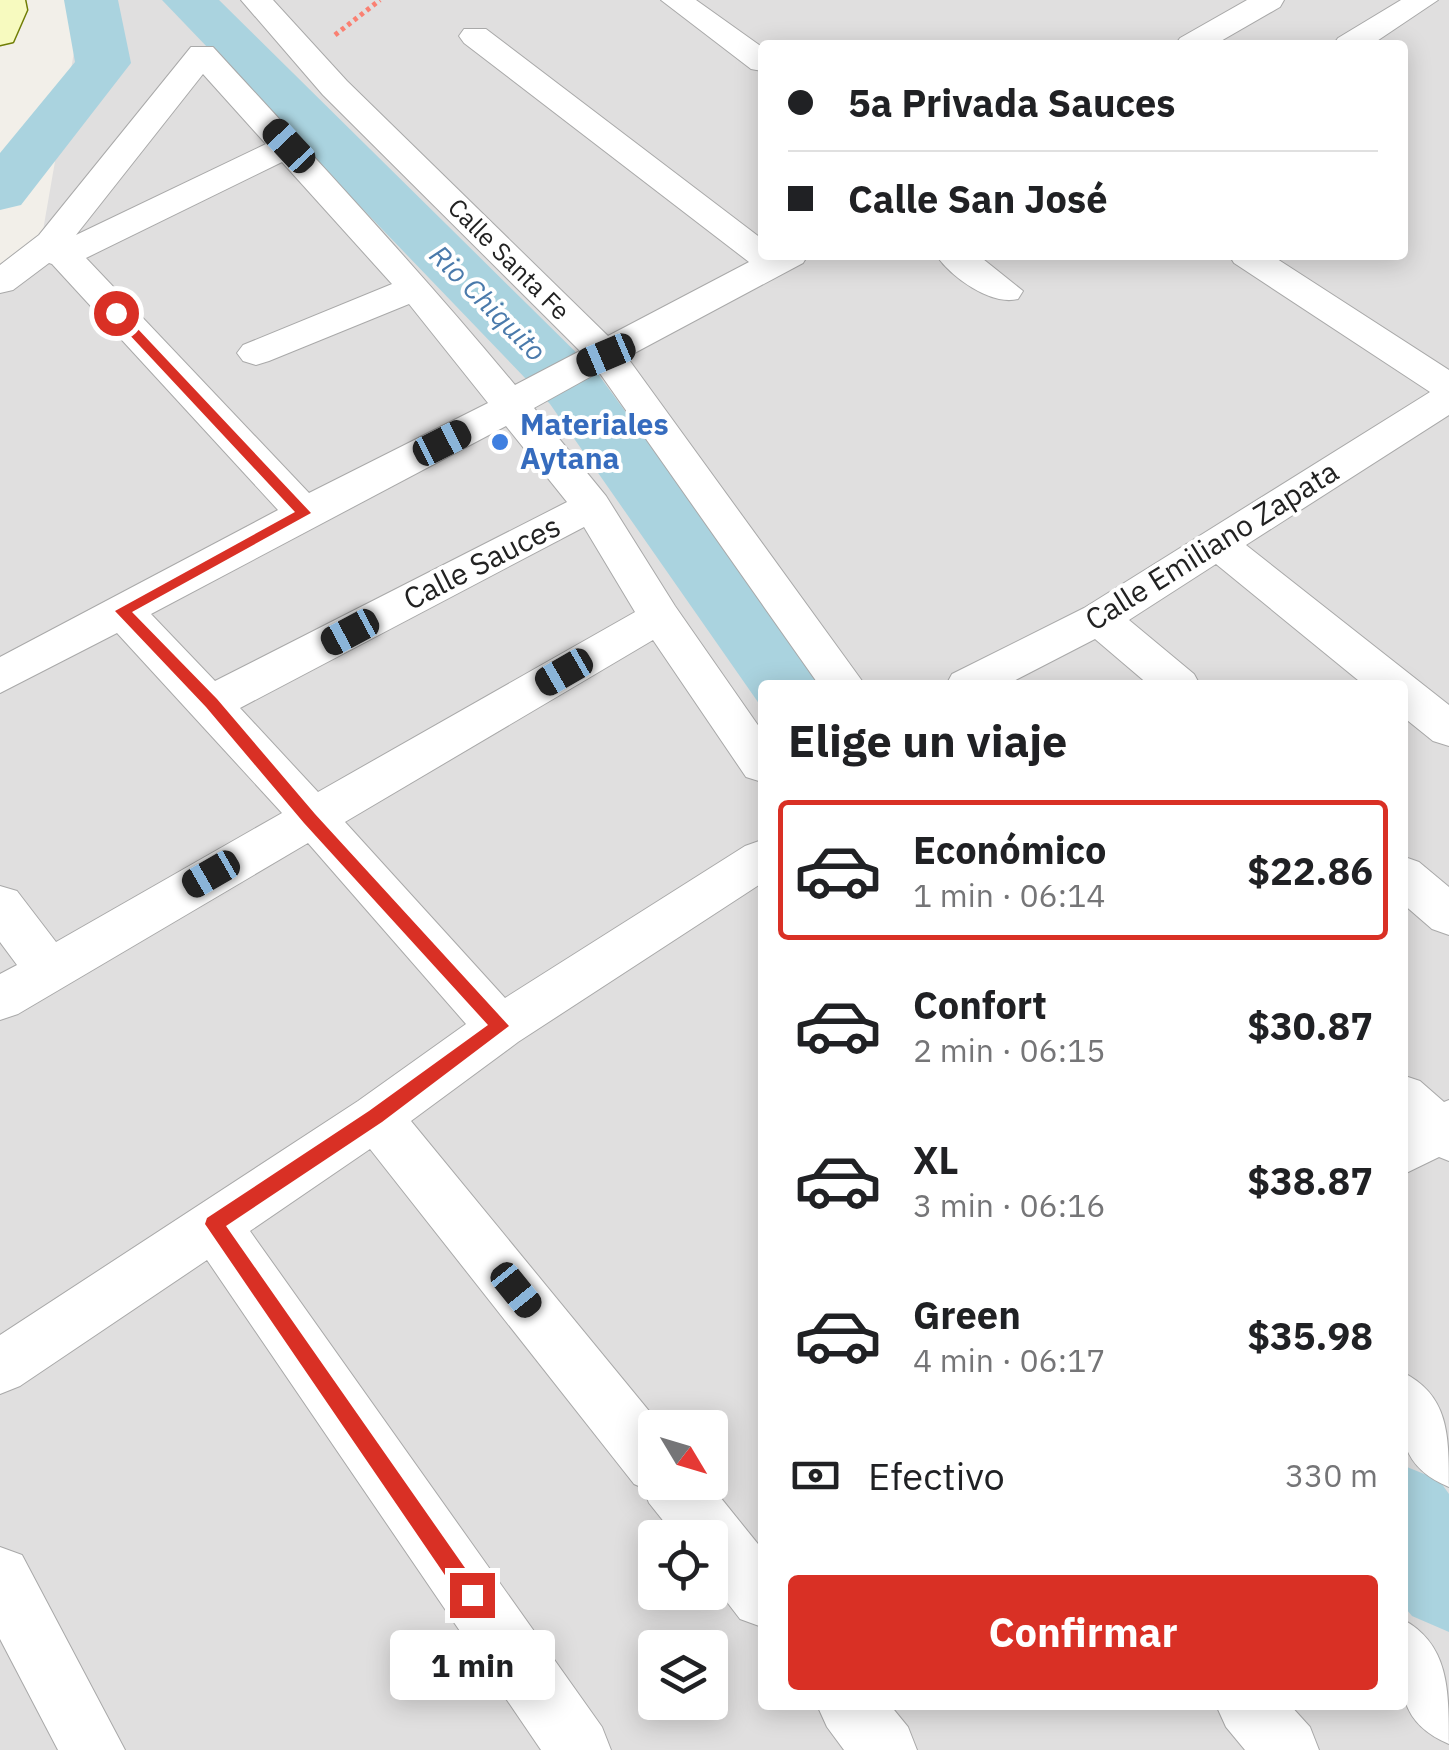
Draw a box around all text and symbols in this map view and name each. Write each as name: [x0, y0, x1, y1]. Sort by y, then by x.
text: 5a Privada Sauces: [848, 78, 1176, 127]
car: [258, 114, 320, 178]
text: Calle San José: [848, 174, 1108, 223]
street label: Calle Santa Fe: [441, 191, 577, 327]
water label: Rio Chiquito: [422, 236, 555, 369]
route start: [94, 291, 139, 336]
car: [573, 329, 639, 381]
place label: Materiales Aytana: [520, 404, 669, 477]
car: [408, 416, 476, 470]
marker: Materiales Aytana: [489, 431, 511, 453]
street label: Calle Emiliano Zapata: [1077, 451, 1345, 639]
street label: Calle Sauces: [396, 506, 566, 618]
car: [316, 605, 384, 659]
car: [531, 644, 597, 700]
text: Elige un viaje: [788, 711, 1067, 769]
icon: car: [793, 825, 883, 915]
text: Económico: [913, 825, 1106, 874]
car: [178, 846, 244, 902]
text: $22.86: [1247, 846, 1373, 895]
text: 1 min · 06:14: [913, 874, 1106, 916]
icon: car: [793, 980, 883, 1070]
text: Confort: [913, 980, 1047, 1029]
text: $30.87: [1247, 1001, 1373, 1050]
text: 2 min · 06:15: [913, 1029, 1106, 1071]
icon: car: [793, 1135, 883, 1225]
text: XL: [913, 1135, 959, 1184]
text: $38.87: [1247, 1156, 1373, 1205]
text: 3 min · 06:16: [913, 1184, 1106, 1226]
car: [485, 1257, 547, 1323]
icon: car: [793, 1290, 883, 1380]
text: Green: [913, 1290, 1021, 1339]
text: $35.98: [1247, 1311, 1373, 1360]
text: 4 min · 06:17: [913, 1339, 1106, 1381]
north arrow: [638, 1410, 728, 1500]
map controls: [638, 1410, 728, 1720]
icon: cash: [788, 1448, 843, 1503]
text: Efectivo: [868, 1451, 1005, 1500]
text: 330 m: [1285, 1454, 1378, 1496]
button: locate: [638, 1520, 728, 1610]
route end: [450, 1573, 495, 1618]
button: Confirmar: [788, 1575, 1378, 1690]
callout: 1 min: [390, 1630, 554, 1700]
button: layers: [638, 1630, 728, 1720]
text: 1 min: [431, 1644, 514, 1686]

